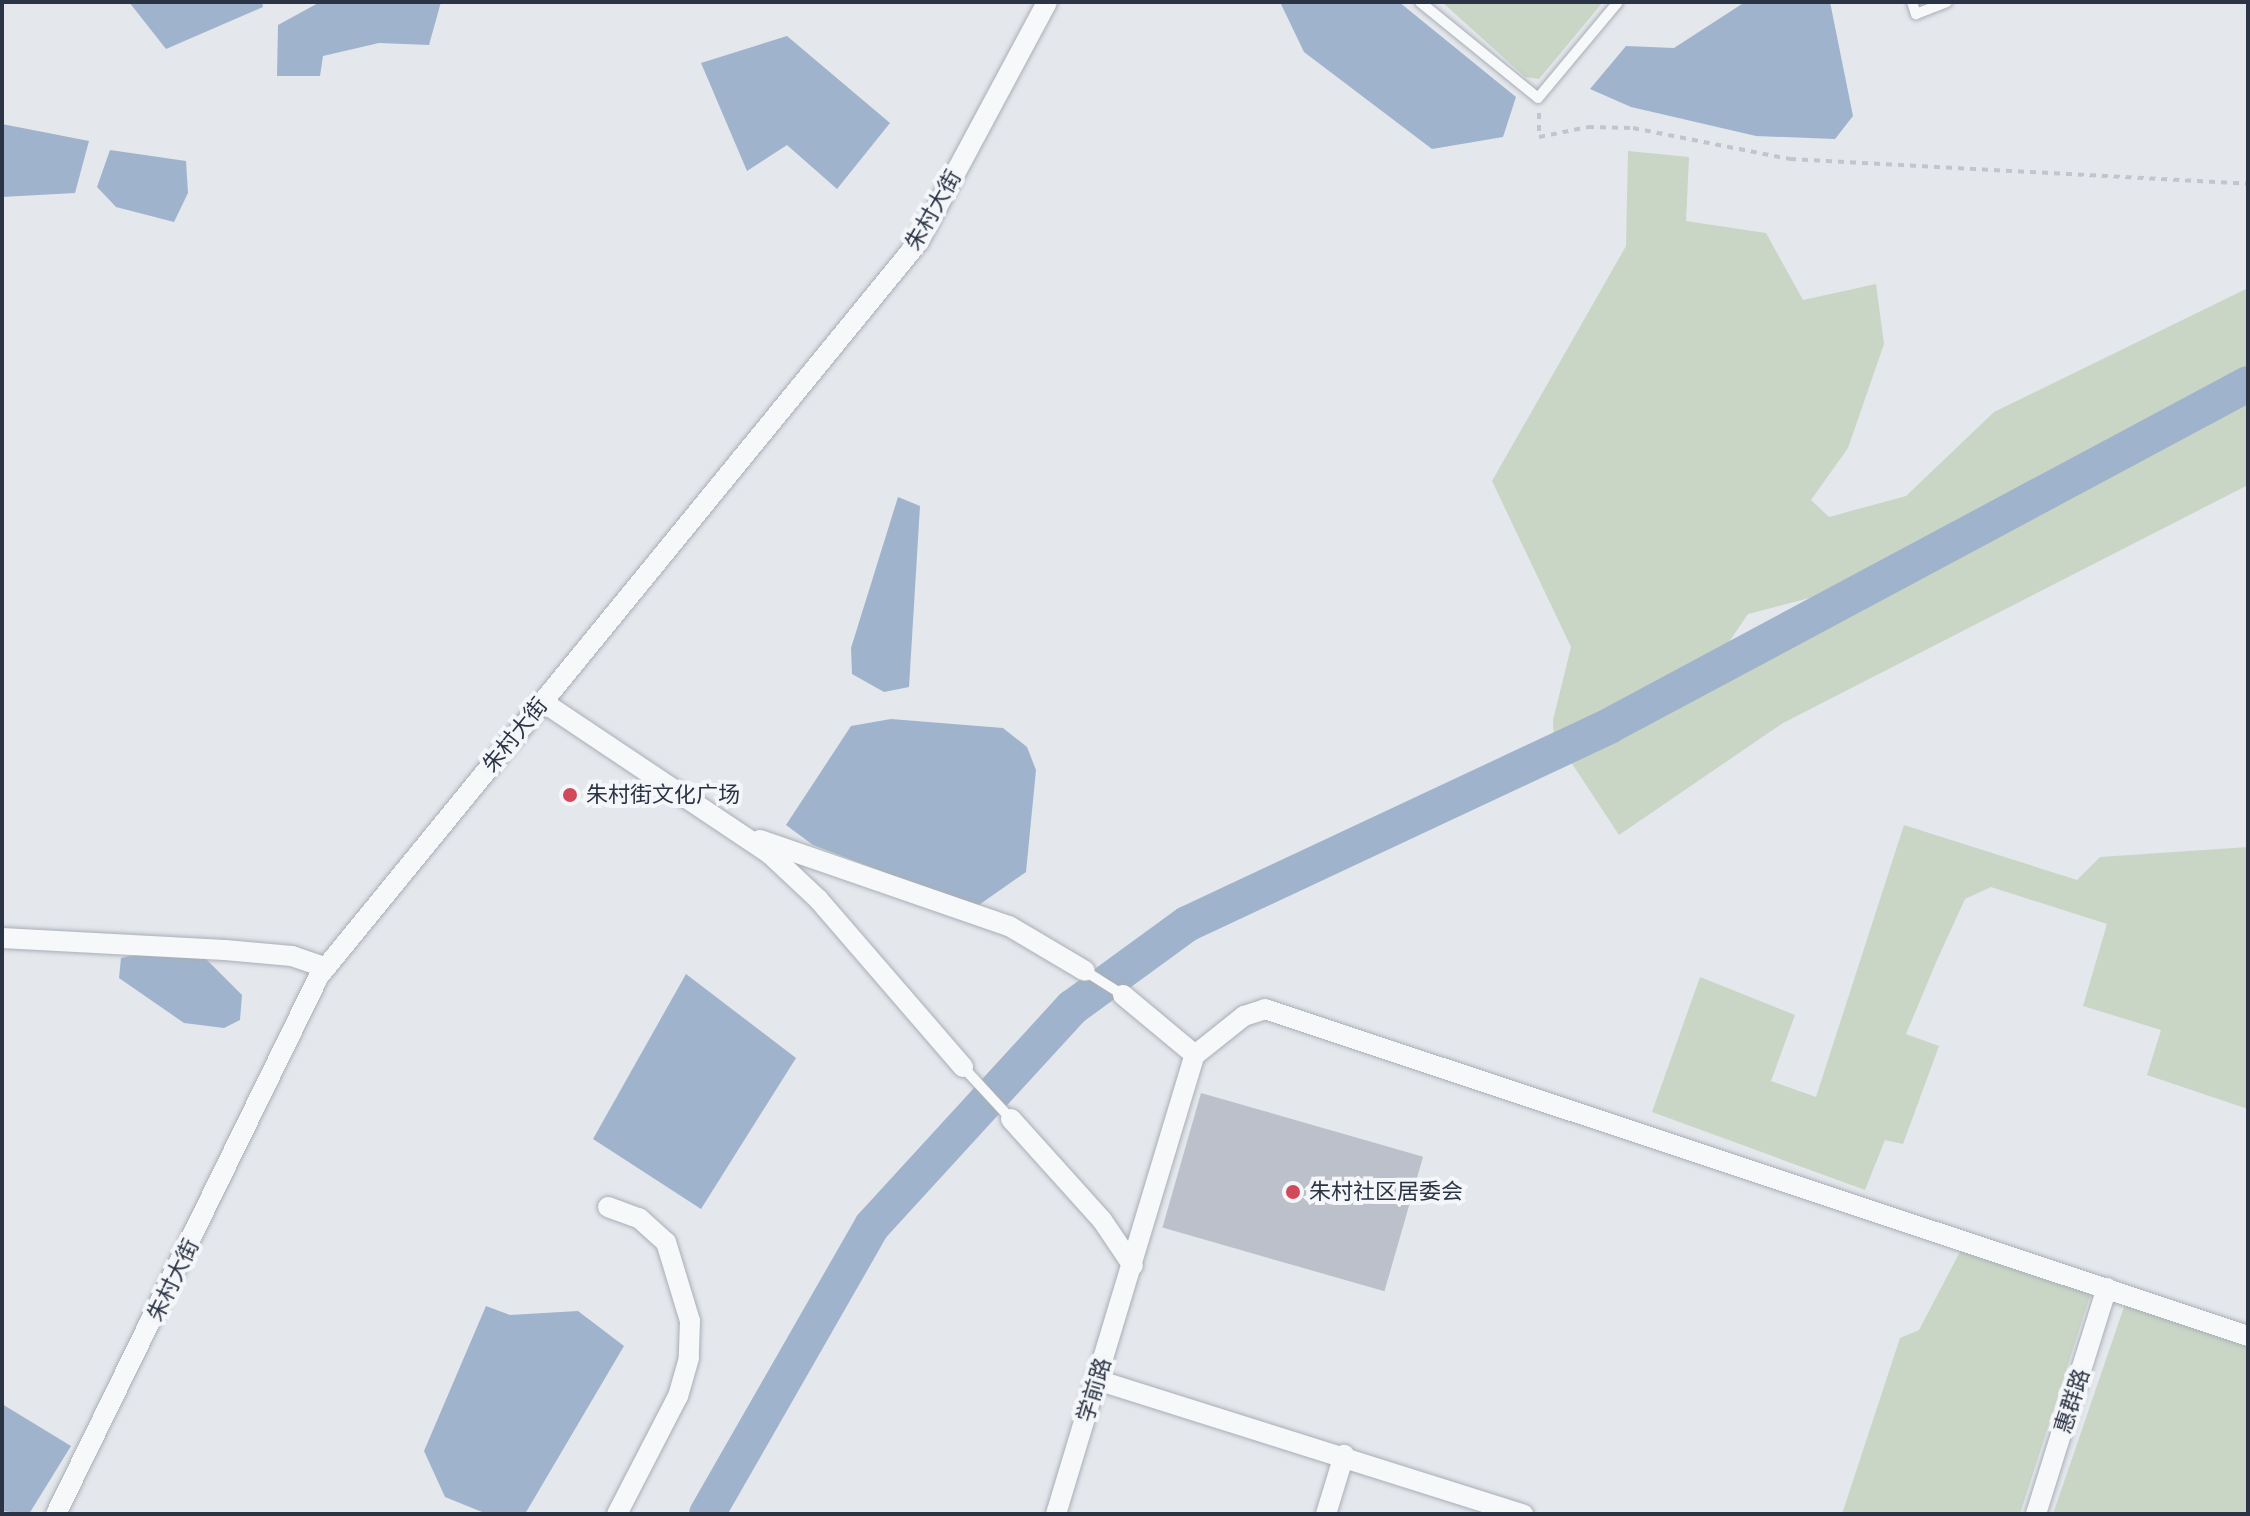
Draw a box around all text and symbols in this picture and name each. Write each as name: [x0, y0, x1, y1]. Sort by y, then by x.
street label: 朱村大街: [900, 165, 966, 255]
street label: 朱村大街: [477, 692, 553, 778]
place label: 朱村街文化广场: [586, 782, 740, 808]
marker: 朱村街文化广场: [561, 786, 579, 804]
place label: 朱村社区居委会: [1309, 1179, 1463, 1205]
marker: 朱村社区居委会: [1284, 1183, 1302, 1201]
street label: 朱村大街: [142, 1235, 204, 1325]
street label: 学前路: [1072, 1355, 1116, 1425]
street label: 惠群路: [2049, 1366, 2095, 1436]

